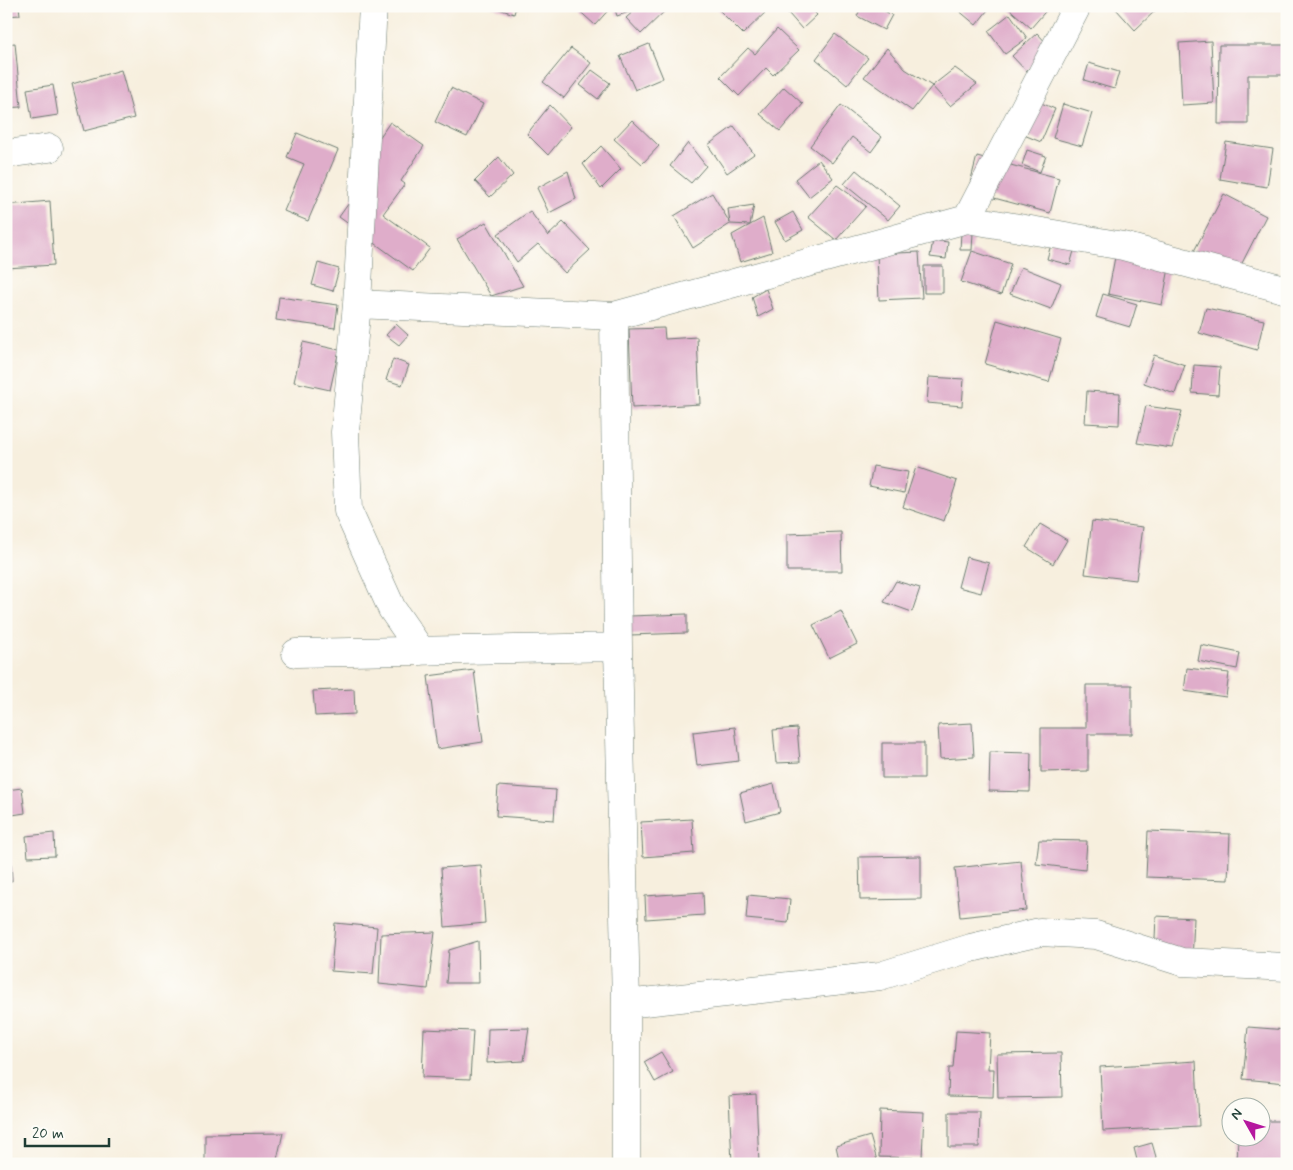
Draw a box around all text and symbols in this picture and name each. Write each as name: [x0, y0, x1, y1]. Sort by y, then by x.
north arrow: [1220, 1098, 1270, 1148]
text: N: [1227, 1105, 1247, 1124]
scale bar: [25, 1115, 109, 1147]
text: 20 m: [32, 1124, 64, 1144]

